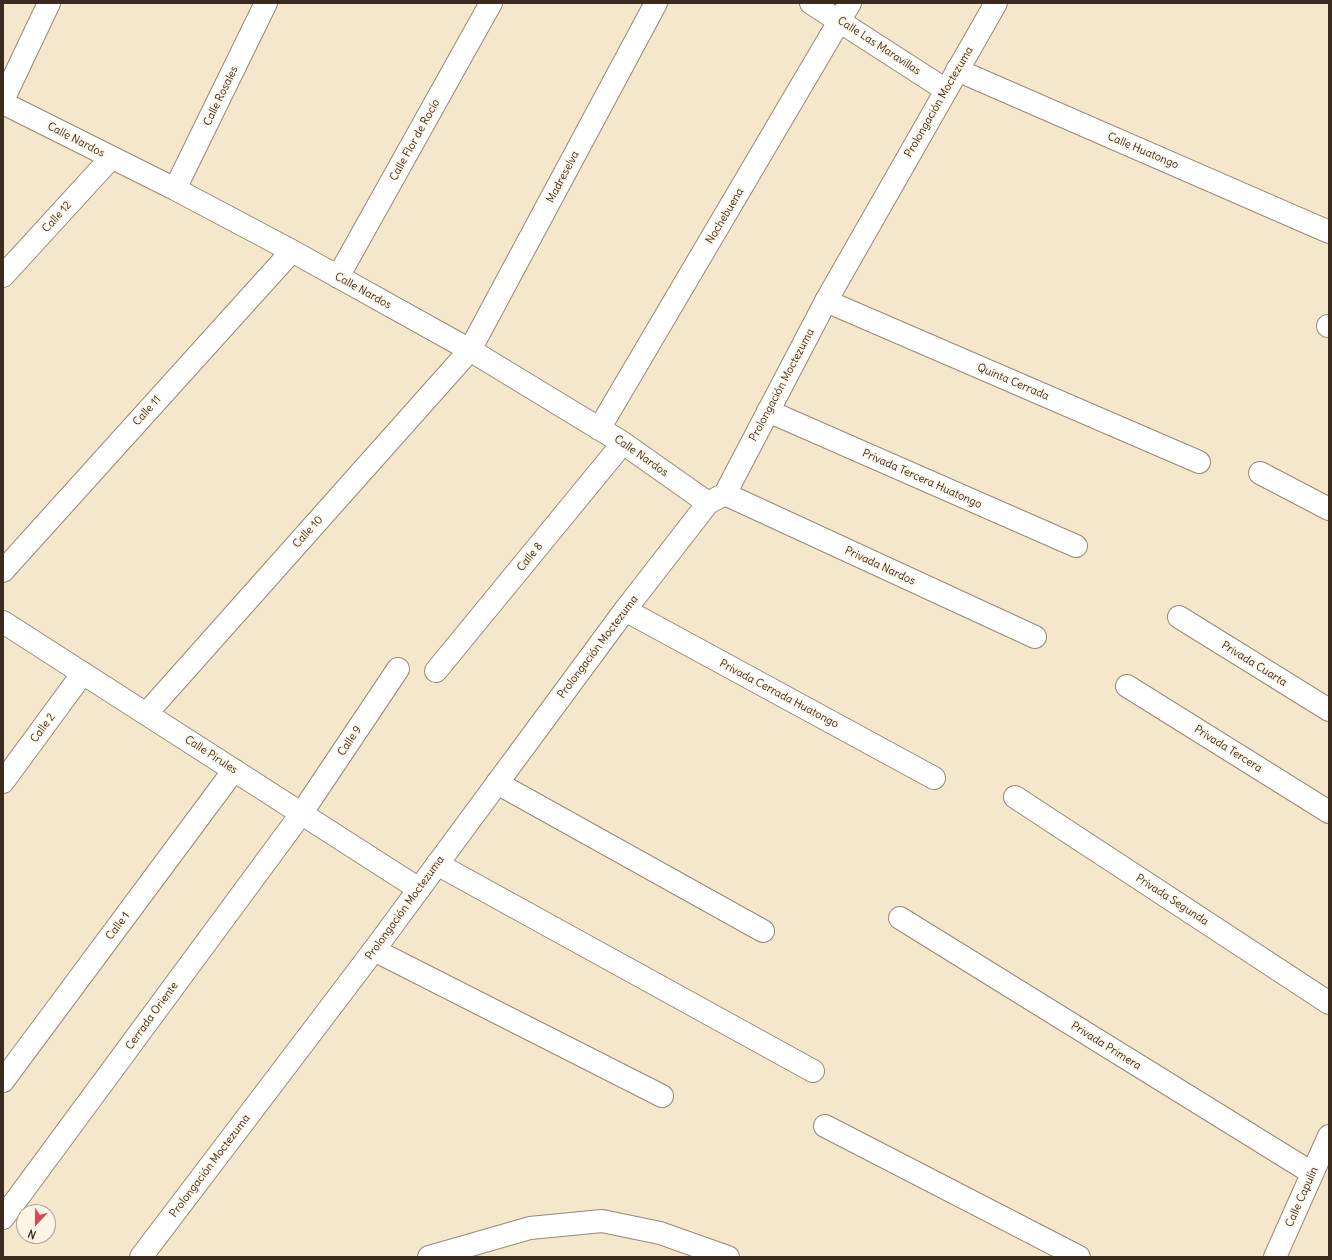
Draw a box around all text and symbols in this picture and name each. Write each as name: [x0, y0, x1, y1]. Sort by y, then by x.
street label: Calle Las Maravillas: [835, 14, 923, 78]
street label: Prolongación Moctezuma: [902, 44, 976, 160]
street label: Calle Rosales: [201, 64, 241, 128]
street label: Calle Flor de Rocío: [387, 97, 443, 183]
street label: Calle Nardos: [45, 120, 107, 160]
street label: Calle Huatongo: [1105, 130, 1181, 172]
street label: Madreselva: [544, 149, 582, 205]
street label: Nochebuena: [703, 186, 747, 246]
street label: Calle 12: [40, 199, 74, 235]
street label: Calle Nardos: [332, 270, 394, 312]
street label: Prolongación Moctezuma: [747, 326, 817, 444]
street label: Quinta Cerrada: [975, 361, 1051, 403]
street label: Calle 11: [130, 393, 164, 429]
street label: Calle Nardos: [612, 433, 670, 479]
street label: Privada Tercera Huatongo: [860, 447, 984, 511]
street label: Calle 10: [290, 513, 326, 551]
street label: Calle 8: [514, 540, 546, 574]
street label: Privada Nardos: [843, 544, 917, 588]
street label: Prolongación Moctezuma: [555, 593, 641, 701]
street label: Privada Cuarta: [1219, 639, 1289, 689]
street label: Privada Cerrada Huatongo: [717, 657, 841, 731]
street label: Calle 2: [28, 711, 58, 745]
street label: Privada Tercera: [1192, 723, 1264, 775]
street label: Calle 9: [335, 724, 365, 758]
street label: Calle Pirules: [182, 733, 240, 777]
street label: Prolongación Moctezuma: [363, 853, 447, 963]
street label: Privada Segunda: [1133, 872, 1211, 928]
street label: Calle 1: [103, 910, 133, 942]
street label: Cerrada Oriente: [123, 980, 181, 1052]
street label: Privada Primera: [1068, 1019, 1144, 1073]
street label: Prolongación Moctezuma: [167, 1112, 253, 1220]
street label: Calle Capulín: [1283, 1165, 1321, 1229]
north arrow: [16, 1204, 56, 1244]
text: N: [26, 1226, 38, 1242]

